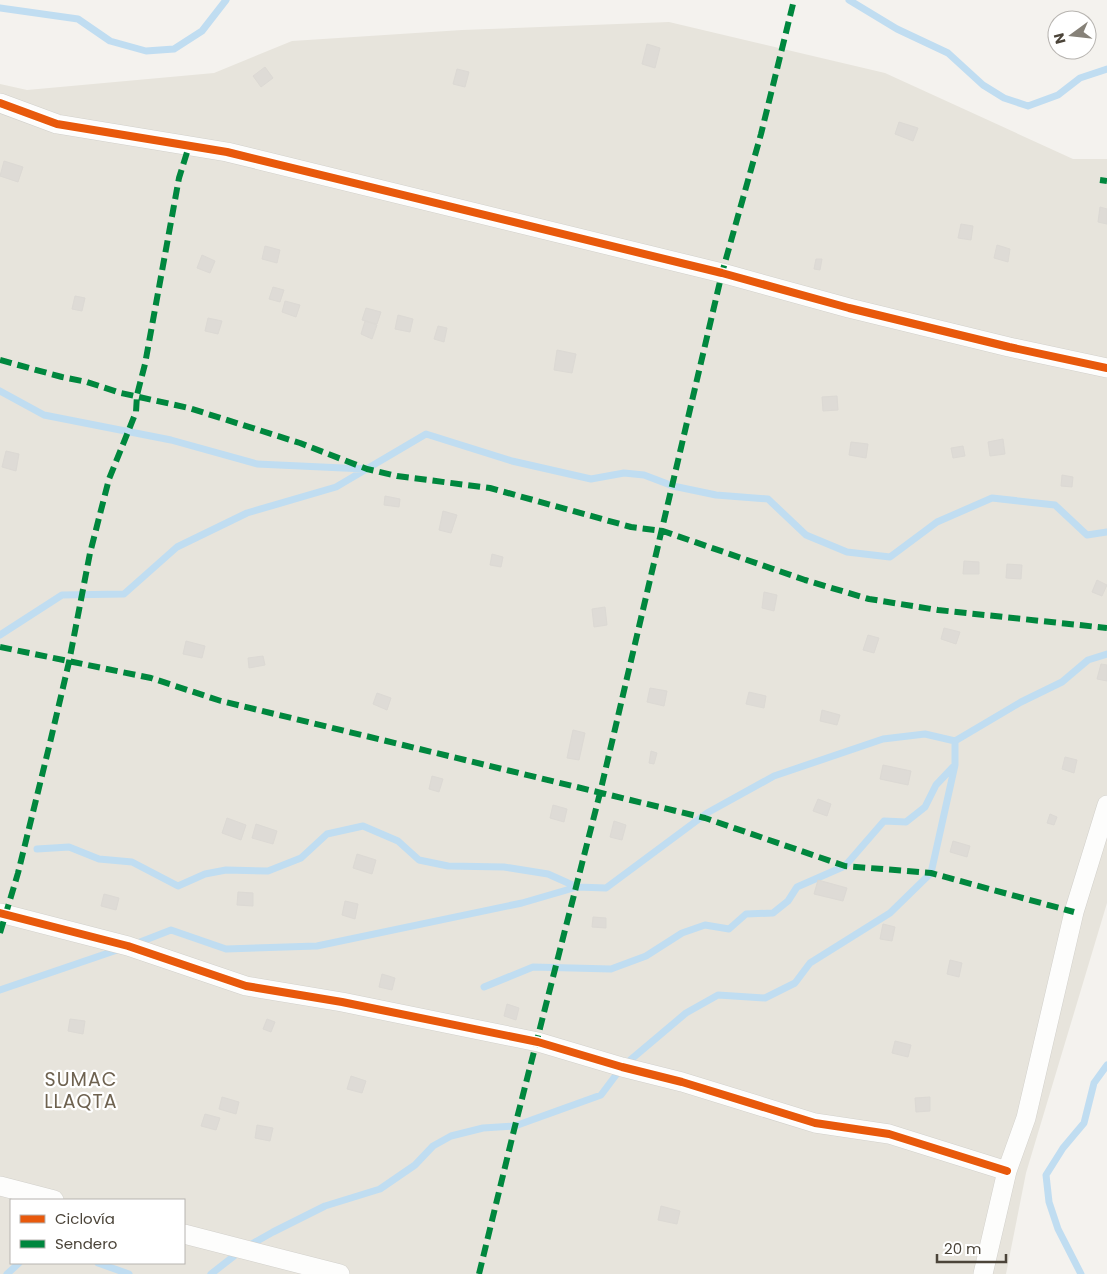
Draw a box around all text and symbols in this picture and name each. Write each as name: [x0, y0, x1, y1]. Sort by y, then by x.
north arrow: [1047, 10, 1097, 60]
text: N: [1048, 31, 1070, 46]
district label: SUMAC LLAQTA: [44, 1066, 118, 1115]
legend: [10, 1199, 185, 1264]
text: Ciclovía: [55, 1208, 115, 1229]
scale bar: [937, 1232, 1006, 1264]
text: Sendero: [55, 1233, 117, 1254]
text: 20 m: [944, 1238, 982, 1259]

